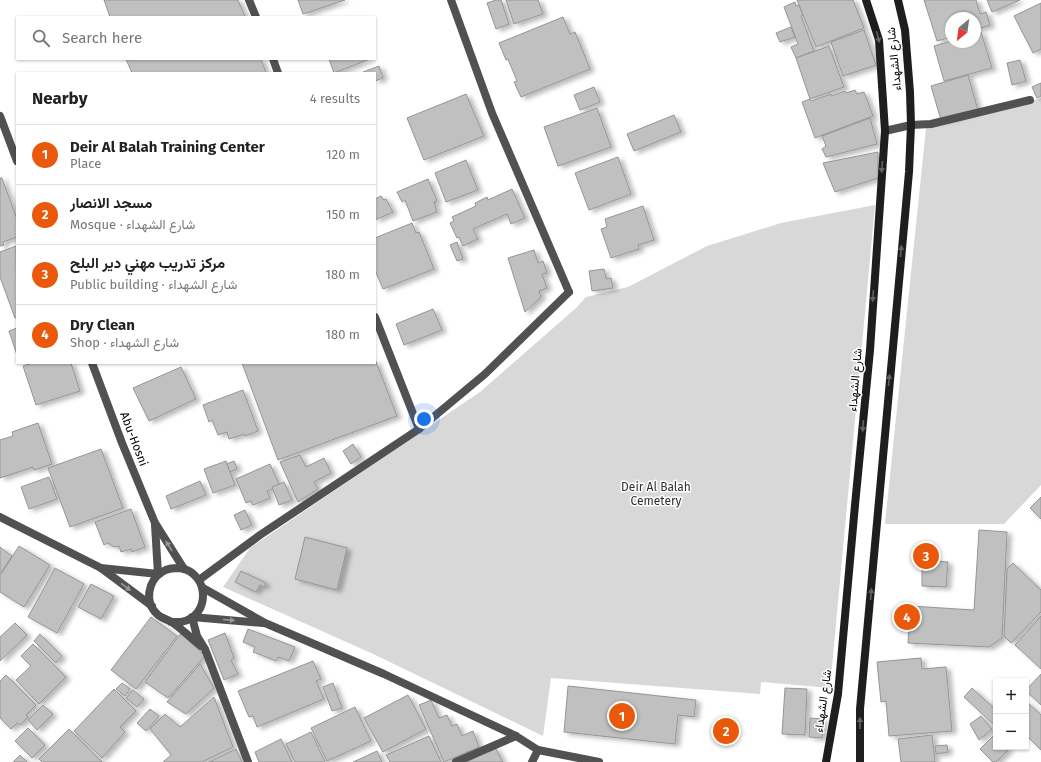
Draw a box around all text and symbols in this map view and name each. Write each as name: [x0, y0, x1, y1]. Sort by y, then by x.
north arrow: [945, 12, 981, 48]
search box: [16, 16, 376, 60]
street label: شارع الشهداء: [884, 26, 906, 91]
icon: search: [30, 27, 52, 49]
text: Search here: [62, 29, 142, 47]
one-way arrow: [875, 31, 881, 43]
text: Nearby: [32, 88, 87, 109]
text: 4 results: [310, 91, 360, 106]
text: Deir Al Balah Training Center: [70, 138, 265, 156]
text: 1: [42, 147, 48, 162]
text: 120 m: [326, 147, 360, 162]
text: Place: [70, 156, 101, 171]
one-way arrow: [879, 161, 886, 173]
text: مسجد الانصار: [70, 194, 152, 212]
text: 2: [42, 207, 48, 222]
text: 150 m: [326, 207, 360, 222]
text: Mosque · شارع الشهداء: [70, 217, 195, 232]
one-way arrow: [898, 245, 905, 257]
text: مركز تدريب مهني دير البلح: [70, 254, 225, 272]
text: 3: [42, 267, 48, 282]
text: 180 m: [325, 267, 360, 282]
text: Public building · شارع الشهداء: [70, 277, 237, 292]
one-way arrow: [870, 290, 877, 302]
text: Dry Clean: [70, 316, 135, 334]
text: 4: [41, 327, 49, 342]
text: 180 m: [325, 327, 360, 342]
text: Shop · شارع الشهداء: [70, 335, 179, 350]
street label: شارع الشهداء: [845, 348, 867, 413]
one-way arrow: [886, 374, 893, 386]
your location: [414, 409, 434, 429]
street label: Abu-Hosni: [117, 410, 151, 468]
one-way arrow: [859, 420, 866, 432]
park label: Deir Al Balah Cemetery: [621, 480, 691, 508]
one-way arrow: [165, 541, 173, 551]
pin: 3: [913, 541, 939, 571]
one-way arrow: [121, 583, 131, 591]
one-way arrow: [868, 587, 874, 600]
pin: 4: [894, 602, 920, 632]
one-way arrow: [223, 616, 235, 623]
street label: شارع الشهداء: [812, 668, 836, 734]
map controls: [993, 678, 1029, 750]
button: +: [993, 678, 1029, 714]
pin: 1: [609, 701, 635, 731]
button: −: [993, 714, 1029, 750]
pin: 2: [713, 716, 739, 746]
one-way arrow: [857, 716, 863, 729]

